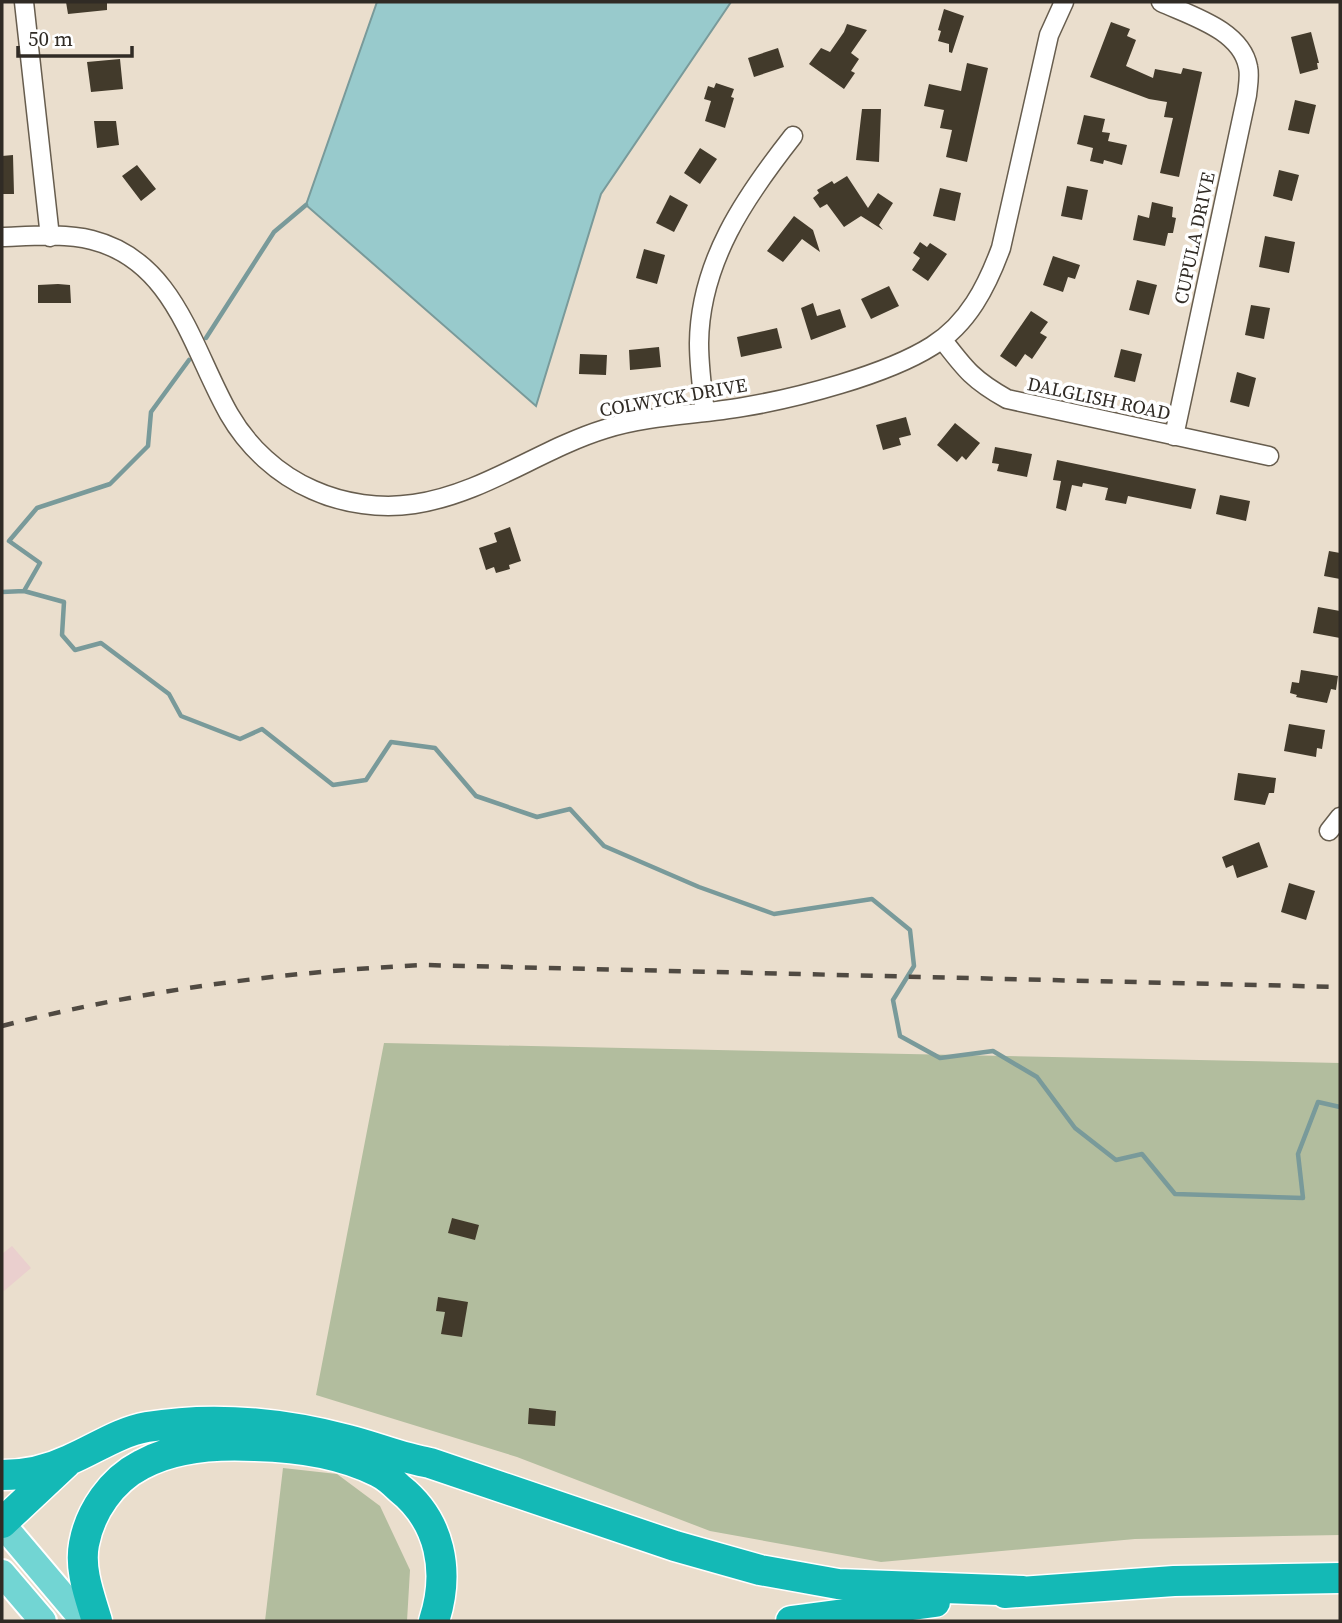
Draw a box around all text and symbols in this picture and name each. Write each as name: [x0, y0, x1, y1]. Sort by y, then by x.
scale bar: [18, 14, 131, 58]
text: 50 m: [28, 24, 73, 53]
street label: CUPULA DRIVE: [1167, 170, 1221, 306]
street label: DALGLISH ROAD: [1025, 370, 1173, 426]
street label: COLWYCK DRIVE: [597, 371, 749, 423]

